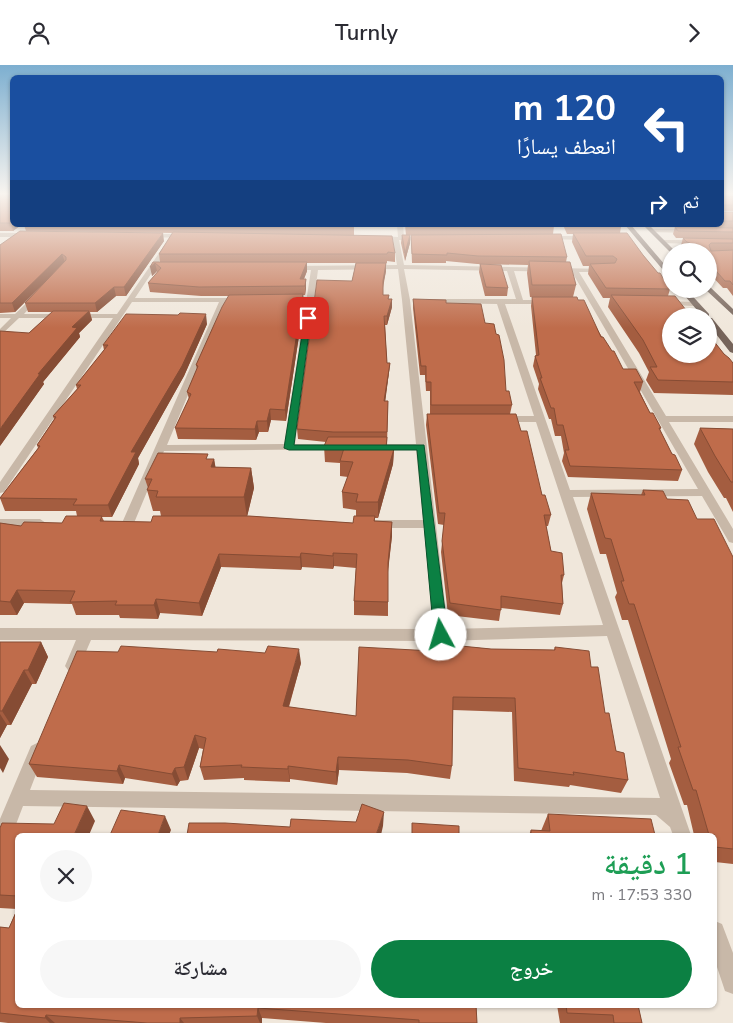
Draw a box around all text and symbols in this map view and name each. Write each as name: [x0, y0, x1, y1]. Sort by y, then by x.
text: Turnly: [335, 18, 398, 48]
icon: person: [25, 19, 53, 47]
icon: forward: [680, 19, 708, 47]
text: 120 m: [513, 85, 616, 132]
icon: left: [634, 95, 699, 160]
text: انعطف يسارًا: [517, 132, 616, 162]
text: ثم: [682, 189, 699, 215]
icon: right: [644, 190, 672, 218]
map controls: [662, 243, 717, 363]
button: search: [662, 243, 717, 298]
pin: [287, 297, 329, 339]
icon: arrive: [294, 304, 322, 332]
button: layers: [662, 308, 717, 363]
position arrow: [414, 608, 466, 660]
text: 1 دقيقة: [604, 844, 692, 885]
button: close: [40, 850, 92, 902]
text: 330 m · 17:53: [591, 884, 692, 906]
button: مشاركة: [40, 940, 361, 998]
button: خروج: [371, 940, 692, 998]

